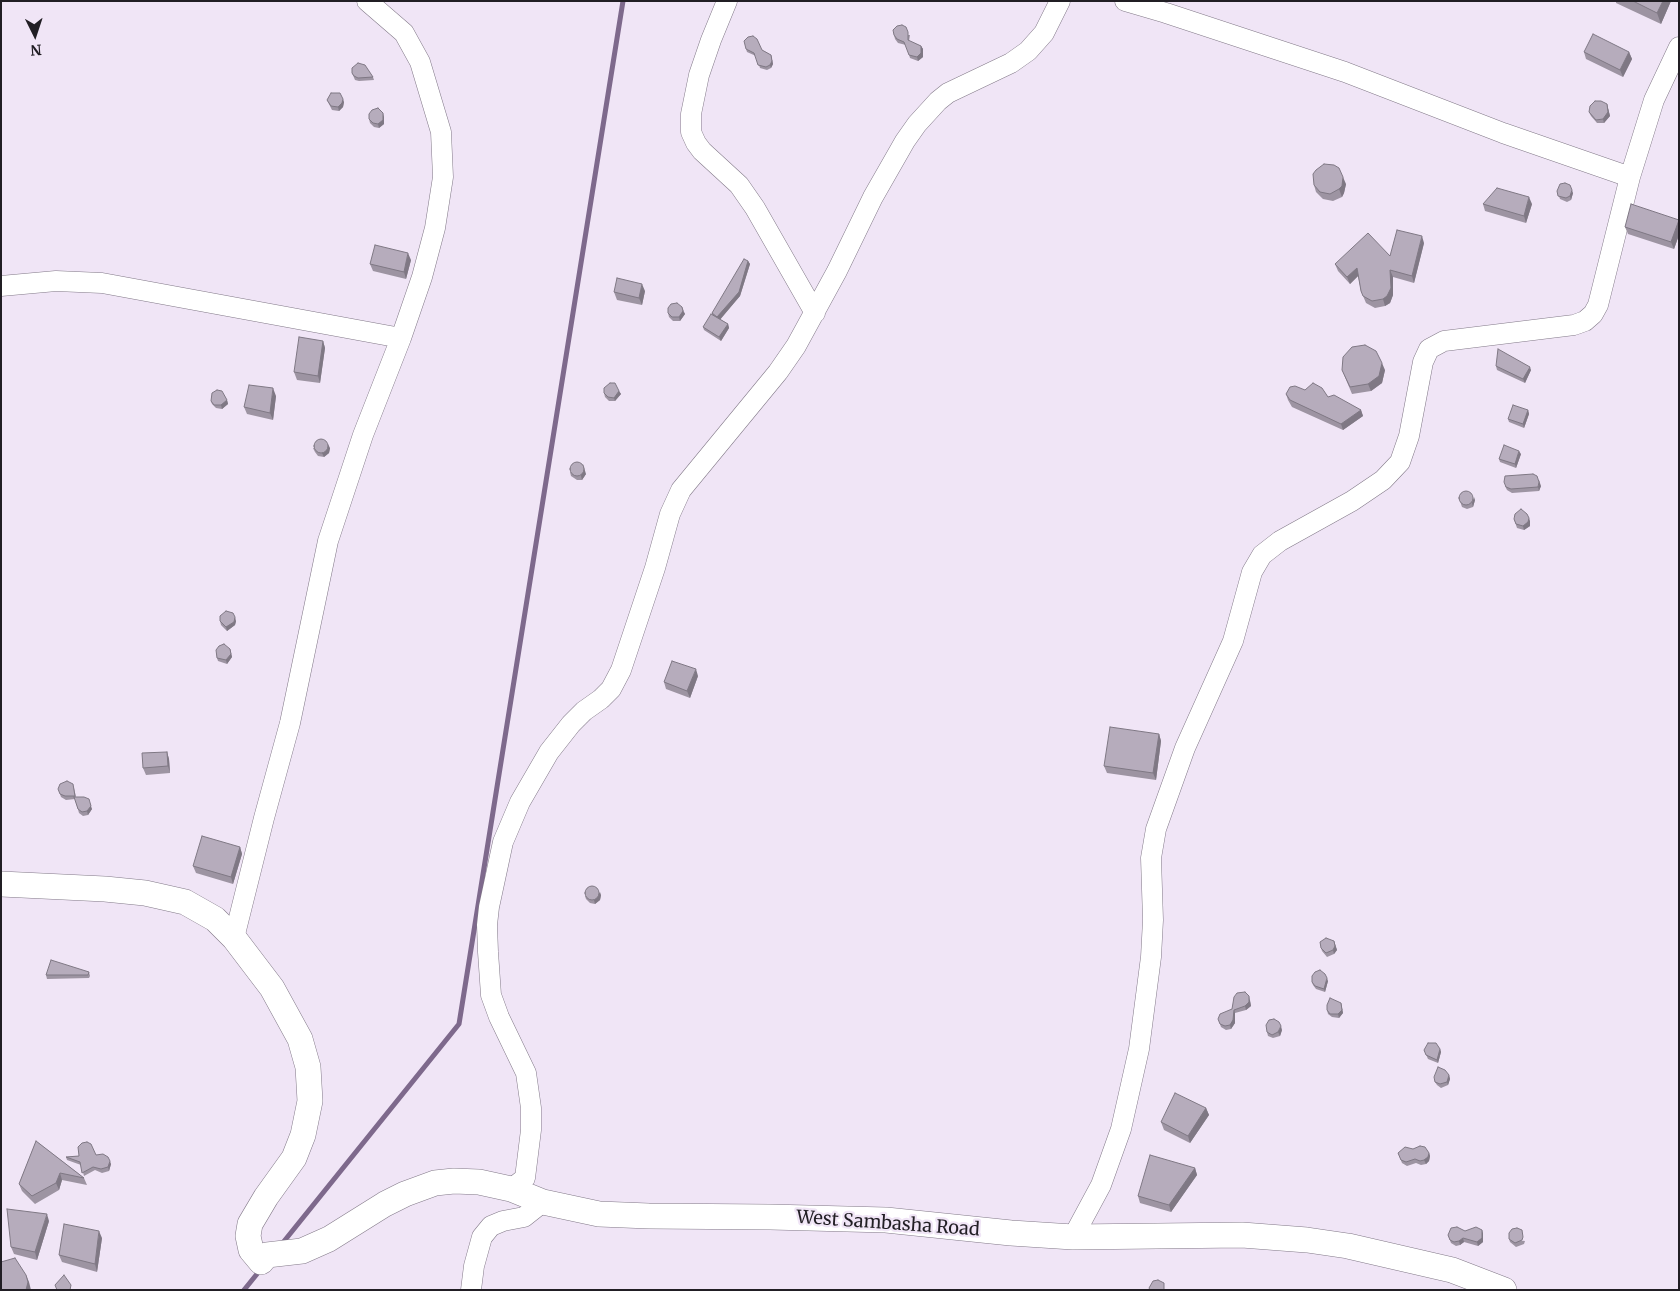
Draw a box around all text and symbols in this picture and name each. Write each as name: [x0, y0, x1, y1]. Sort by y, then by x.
north arrow: [10, 10, 60, 60]
text: N: [30, 41, 42, 59]
street label: West Sambasha Road: [796, 1207, 980, 1241]

